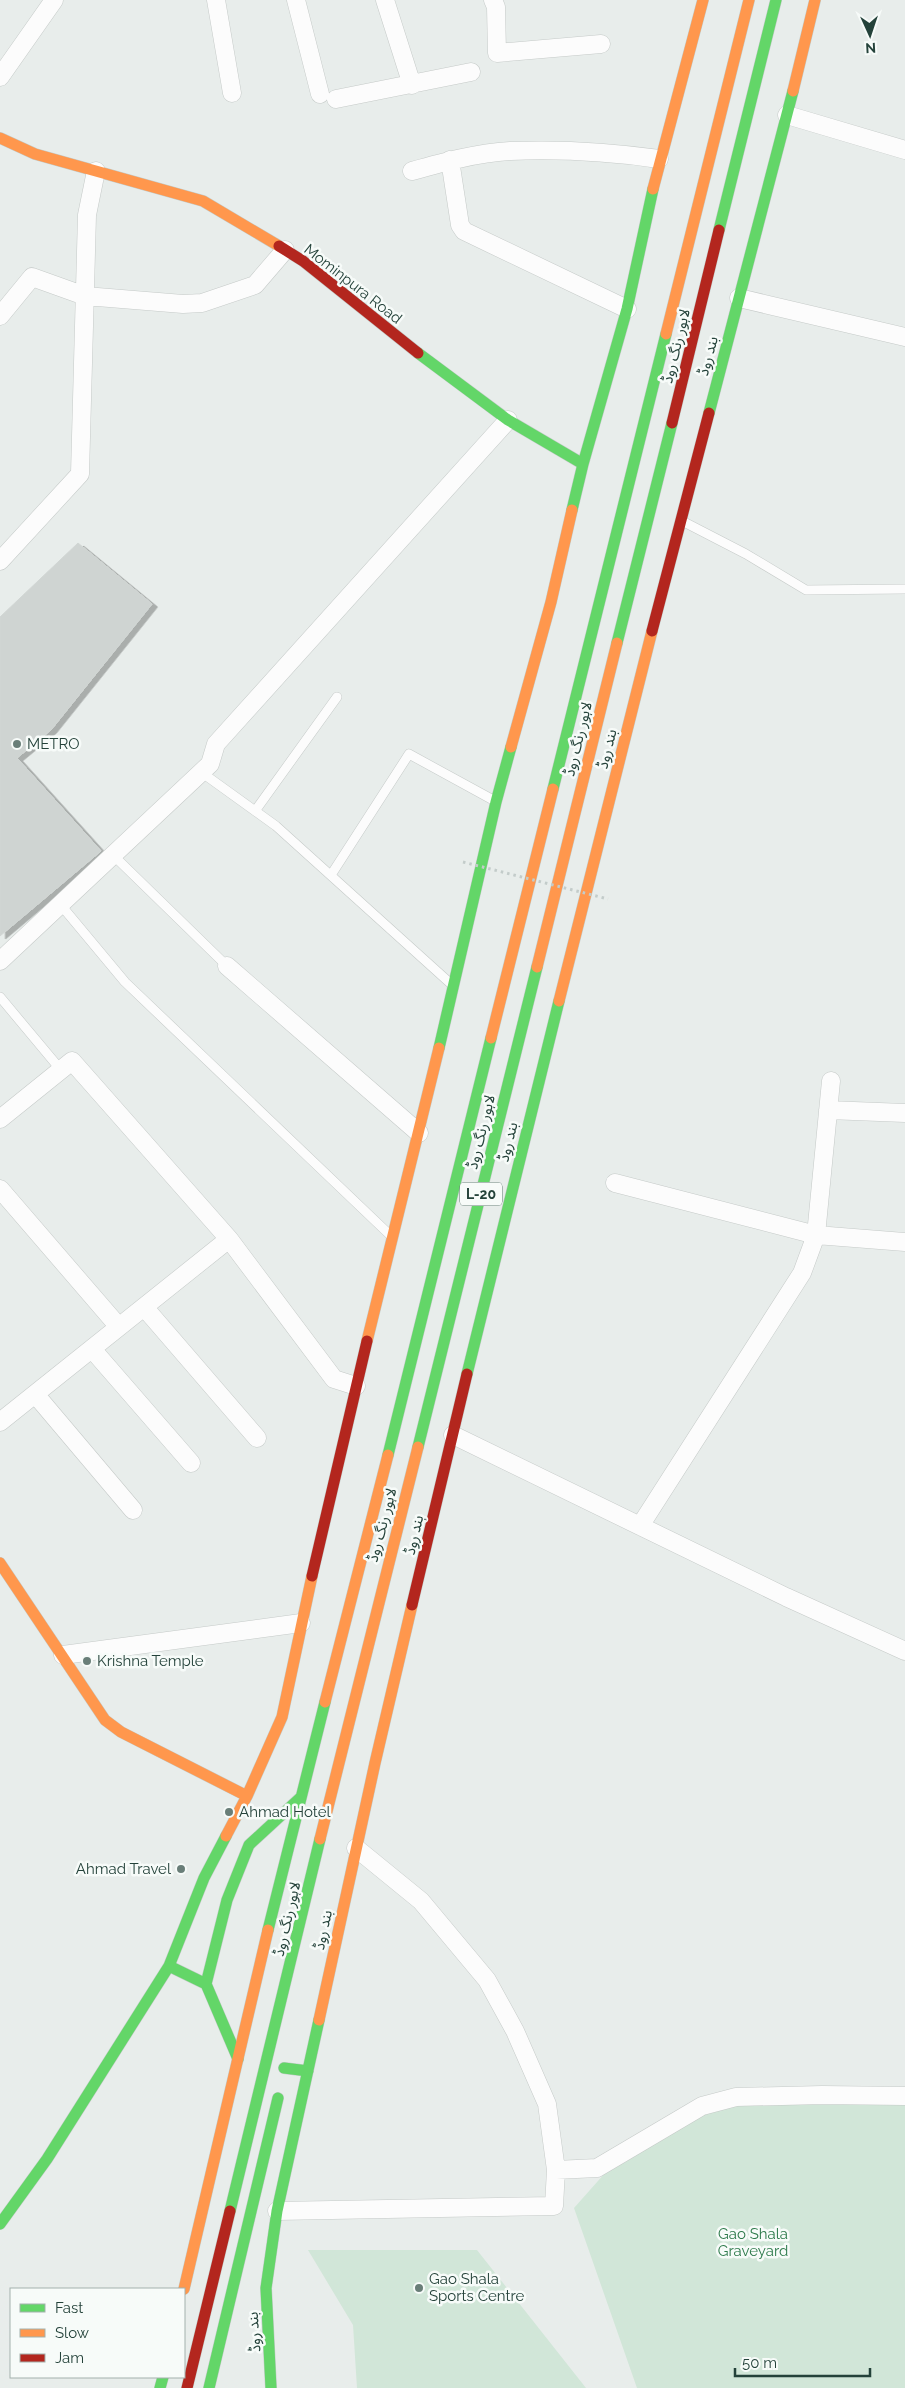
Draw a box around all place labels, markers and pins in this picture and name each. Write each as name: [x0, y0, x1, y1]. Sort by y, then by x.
place label: METRO: [27, 735, 80, 753]
marker: METRO: [11, 738, 23, 750]
place label: Krishna Temple: [97, 1652, 204, 1670]
marker: Krishna Temple: [81, 1655, 93, 1667]
place label: Ahmad Hotel: [239, 1803, 331, 1821]
marker: Ahmad Hotel: [223, 1806, 235, 1818]
place label: Ahmad Travel: [76, 1860, 172, 1878]
marker: Ahmad Travel: [175, 1863, 187, 1875]
place label: Gao Shala Sports Centre: [429, 2270, 524, 2305]
marker: Gao Shala Sports Centre: [413, 2282, 425, 2294]

